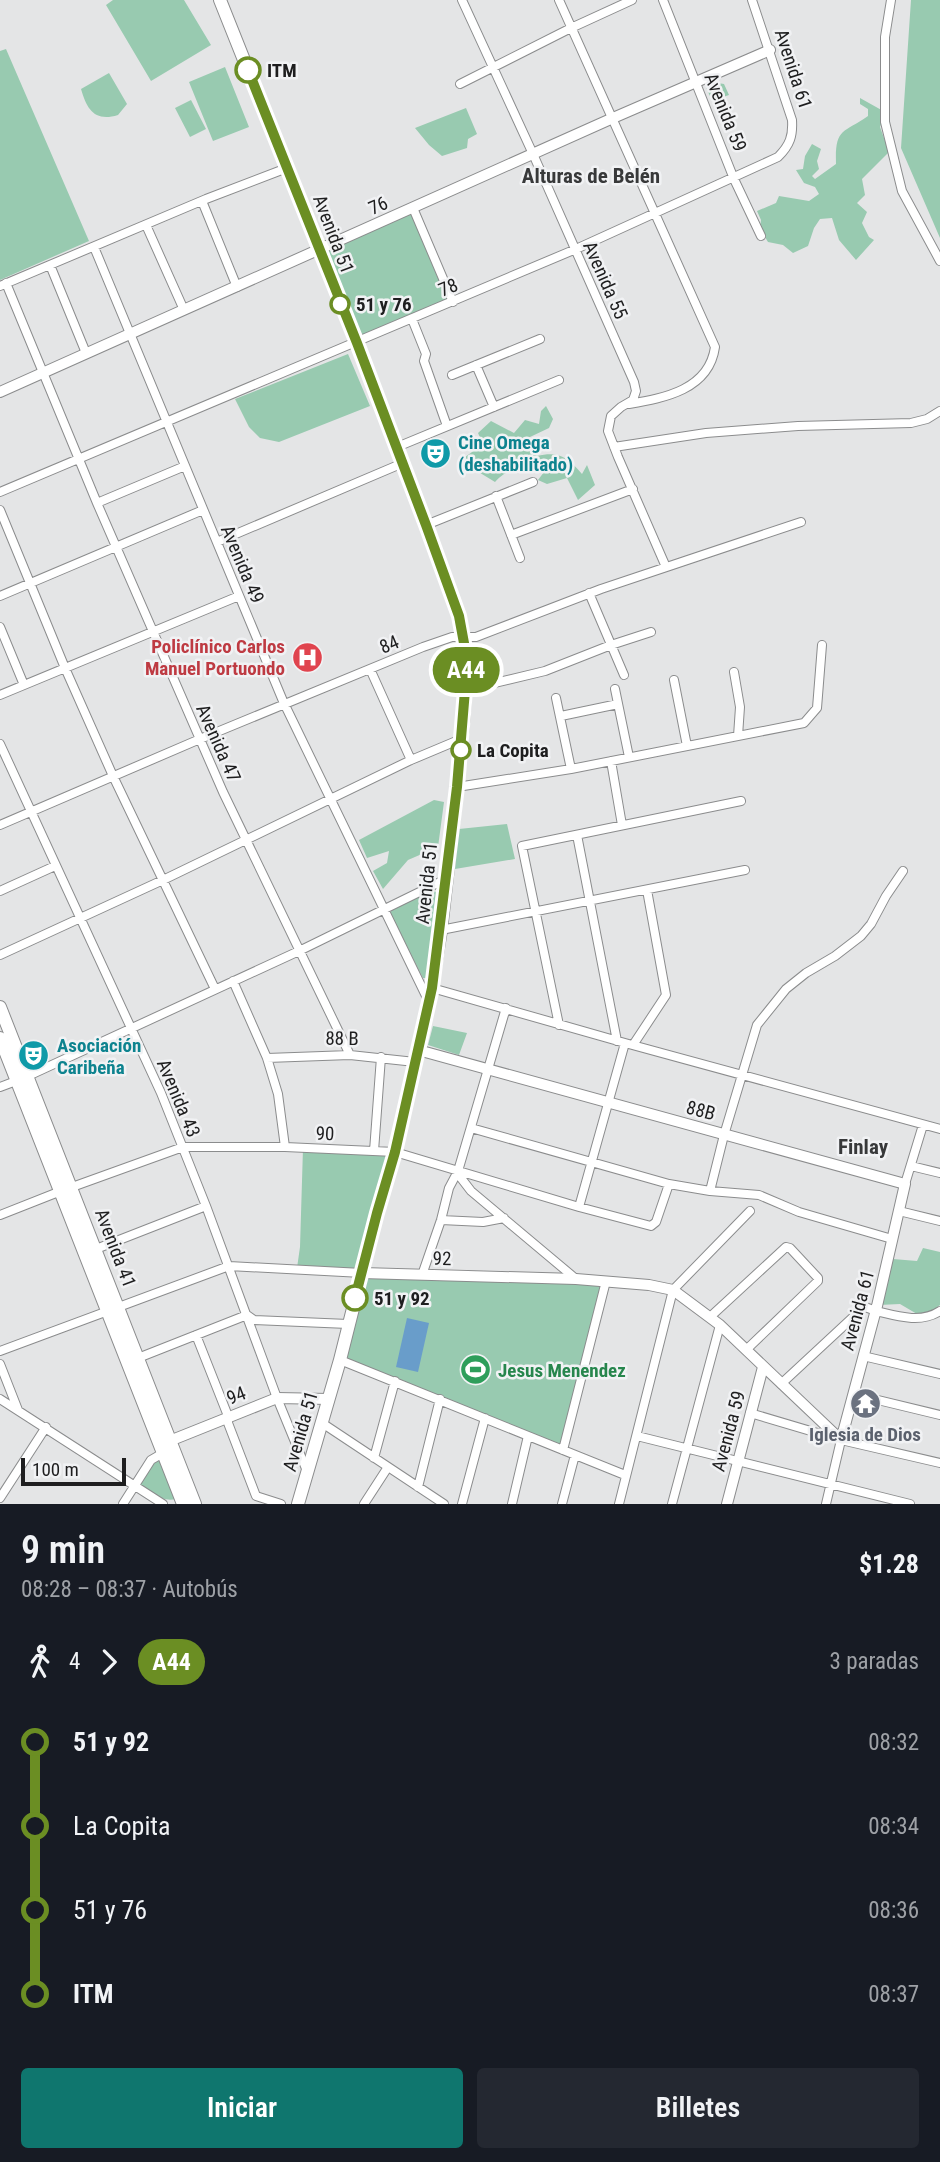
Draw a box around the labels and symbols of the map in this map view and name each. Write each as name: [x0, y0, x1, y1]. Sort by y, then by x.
street label: Avenida 61: [770, 26, 817, 112]
marker: ITM: [235, 57, 261, 83]
place label: ITM: [267, 59, 297, 82]
street label: Avenida 59: [699, 70, 752, 155]
district label: Alturas de Belén: [522, 164, 660, 188]
street label: Avenida 51: [308, 191, 359, 277]
street label: 76: [365, 191, 391, 220]
street label: Avenida 55: [578, 238, 633, 323]
street label: 78: [435, 273, 461, 302]
place label: 51 y 76: [356, 293, 412, 316]
marker: 51 y 76: [330, 294, 350, 314]
place label: Cine Omega (deshabilitado): [458, 431, 573, 476]
theatre icon: Cine Omega (deshabilitado): [418, 436, 452, 470]
street label: Avenida 49: [216, 522, 269, 607]
street label: 84: [376, 630, 402, 659]
place label: Policlínico Carlos Manuel Portuondo: [145, 635, 285, 680]
hospital icon: Policlínico Carlos Manuel Portuondo: [291, 640, 325, 674]
line badge: A44: [426, 647, 506, 693]
street label: Avenida 47: [191, 701, 246, 786]
place label: La Copita: [477, 739, 549, 762]
marker: La Copita: [451, 740, 471, 760]
street label: Avenida 51: [411, 841, 442, 925]
street label: 88 B: [325, 1027, 359, 1050]
place label: Asociación Caribeña: [57, 1034, 141, 1079]
theatre icon: Asociación Caribeña: [17, 1039, 51, 1073]
street label: Avenida 43: [152, 1056, 205, 1141]
street label: 88B: [684, 1096, 718, 1125]
street label: 90: [315, 1122, 335, 1145]
district label: Finlay: [838, 1135, 889, 1159]
street label: Avenida 41: [90, 1205, 141, 1291]
street label: 92: [432, 1247, 452, 1270]
street label: Avenida 61: [836, 1267, 879, 1353]
marker: 51 y 92: [342, 1285, 368, 1311]
place label: 51 y 92: [374, 1287, 430, 1310]
sports icon: Jesus Menendez: [458, 1353, 492, 1387]
place label: Jesus Menendez: [498, 1359, 626, 1382]
street label: 94: [223, 1381, 249, 1410]
temple icon: Iglesia de Dios: [848, 1386, 882, 1420]
street label: Avenida 51: [278, 1388, 323, 1474]
street label: Avenida 59: [707, 1388, 750, 1474]
place label: Iglesia de Dios: [809, 1423, 921, 1446]
scale bar: [21, 1455, 126, 1487]

